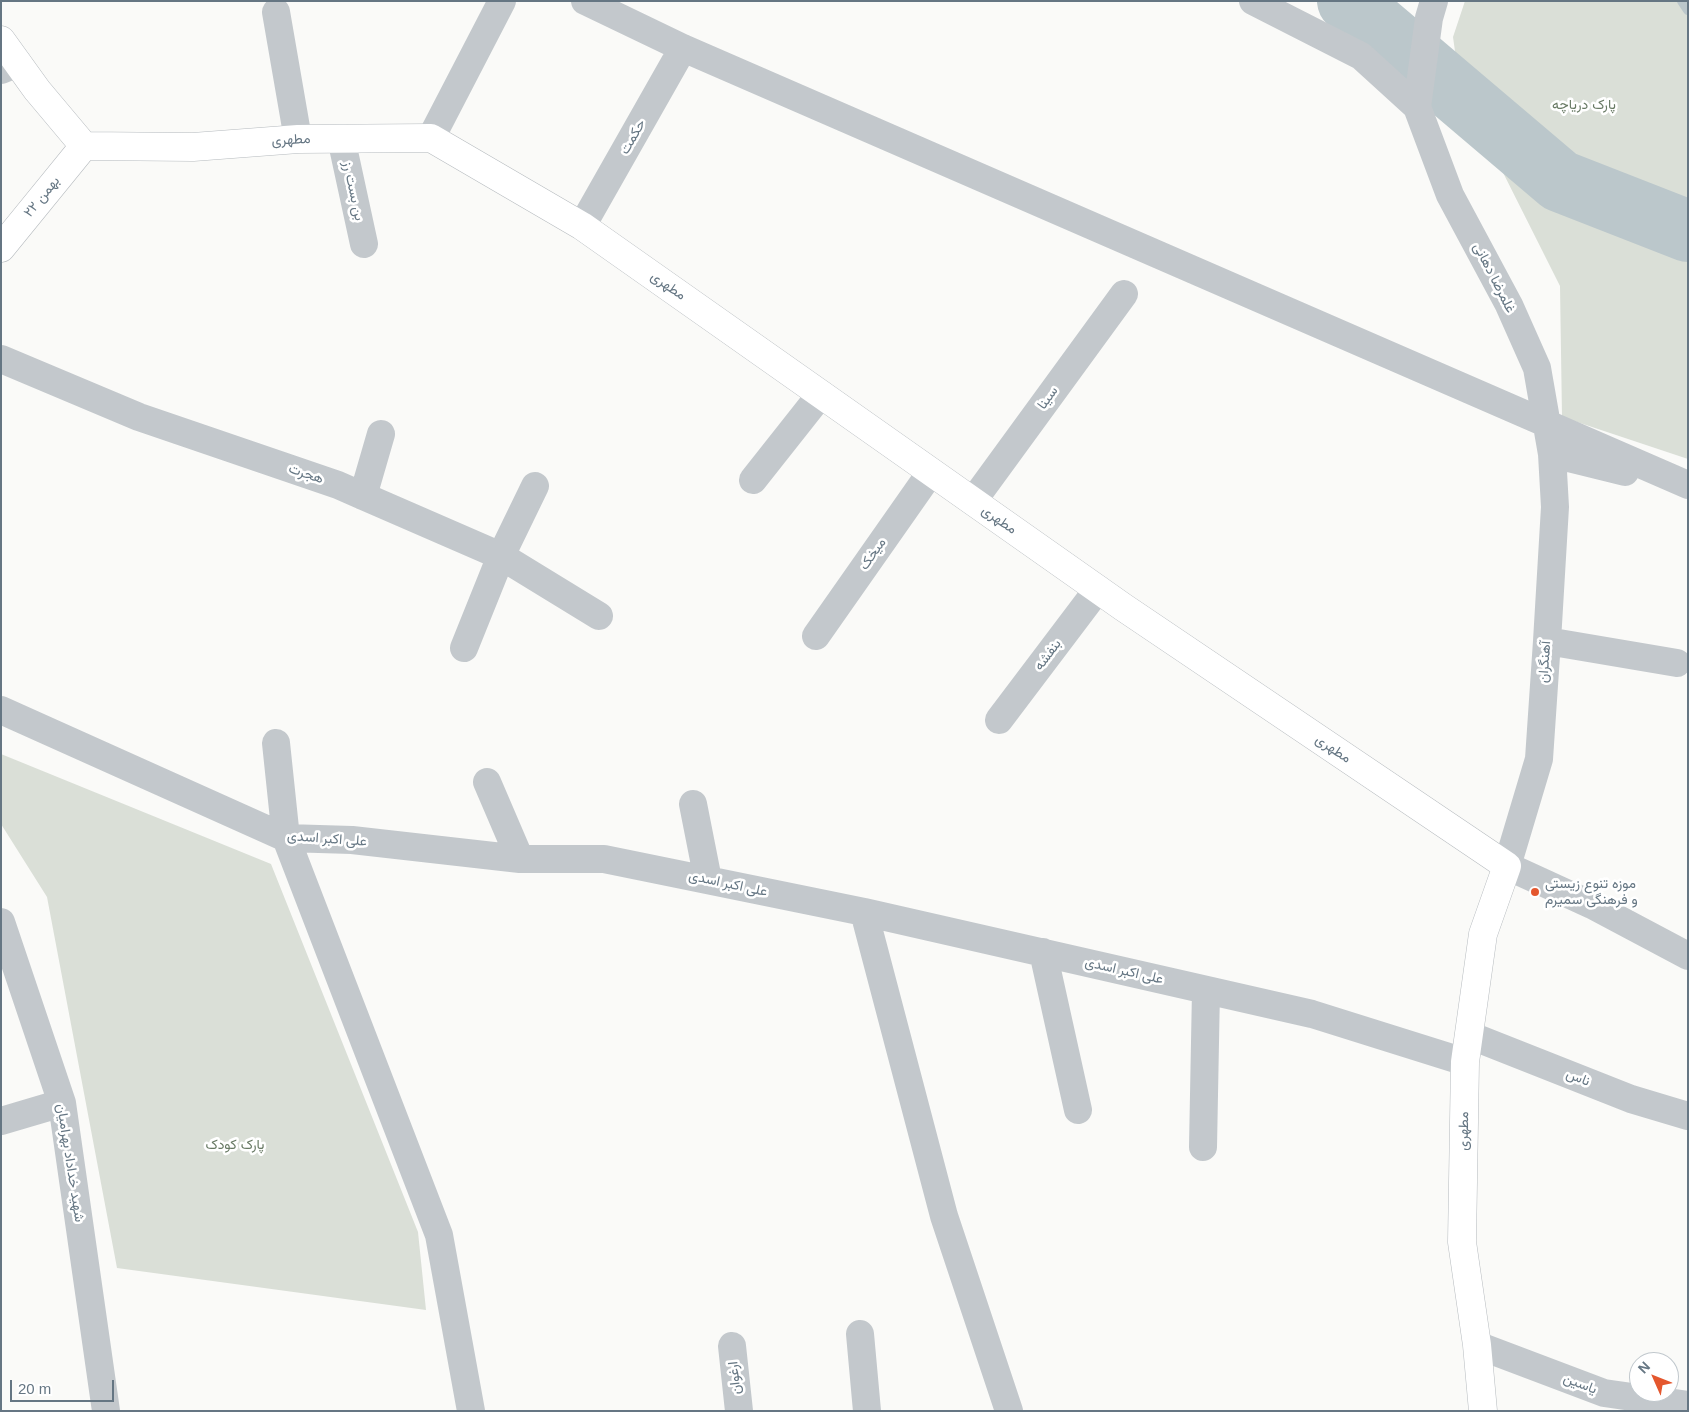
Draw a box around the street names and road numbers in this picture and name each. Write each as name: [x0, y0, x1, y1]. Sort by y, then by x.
street label: حکمت: [616, 117, 650, 157]
street label: مطهری: [271, 131, 311, 149]
street label: بن بست رز: [339, 160, 367, 222]
street label: ۲۲ بهمن: [20, 173, 64, 221]
street label: غلمرضا دهانی: [1469, 240, 1519, 316]
street label: مطهری: [647, 268, 689, 304]
street label: سینا: [1034, 383, 1062, 413]
street label: هجرت: [286, 460, 326, 488]
street label: مطهری: [978, 502, 1020, 538]
street label: میخک: [856, 535, 890, 573]
street label: بنفشه: [1031, 636, 1065, 674]
street label: آهنگران: [1535, 640, 1555, 684]
street label: مطهری: [1312, 731, 1354, 767]
street label: علی اکبر اسدی: [287, 828, 367, 850]
street label: علی اکبر اسدی: [687, 867, 769, 901]
street label: علی اکبر اسدی: [1083, 954, 1165, 988]
street label: ناس: [1564, 1066, 1592, 1090]
street label: شهید خداداد بهرامیان: [52, 1103, 88, 1223]
street label: مطهری: [1455, 1111, 1473, 1151]
street label: ارغوان: [725, 1361, 745, 1395]
street label: یاسین: [1561, 1370, 1599, 1398]

